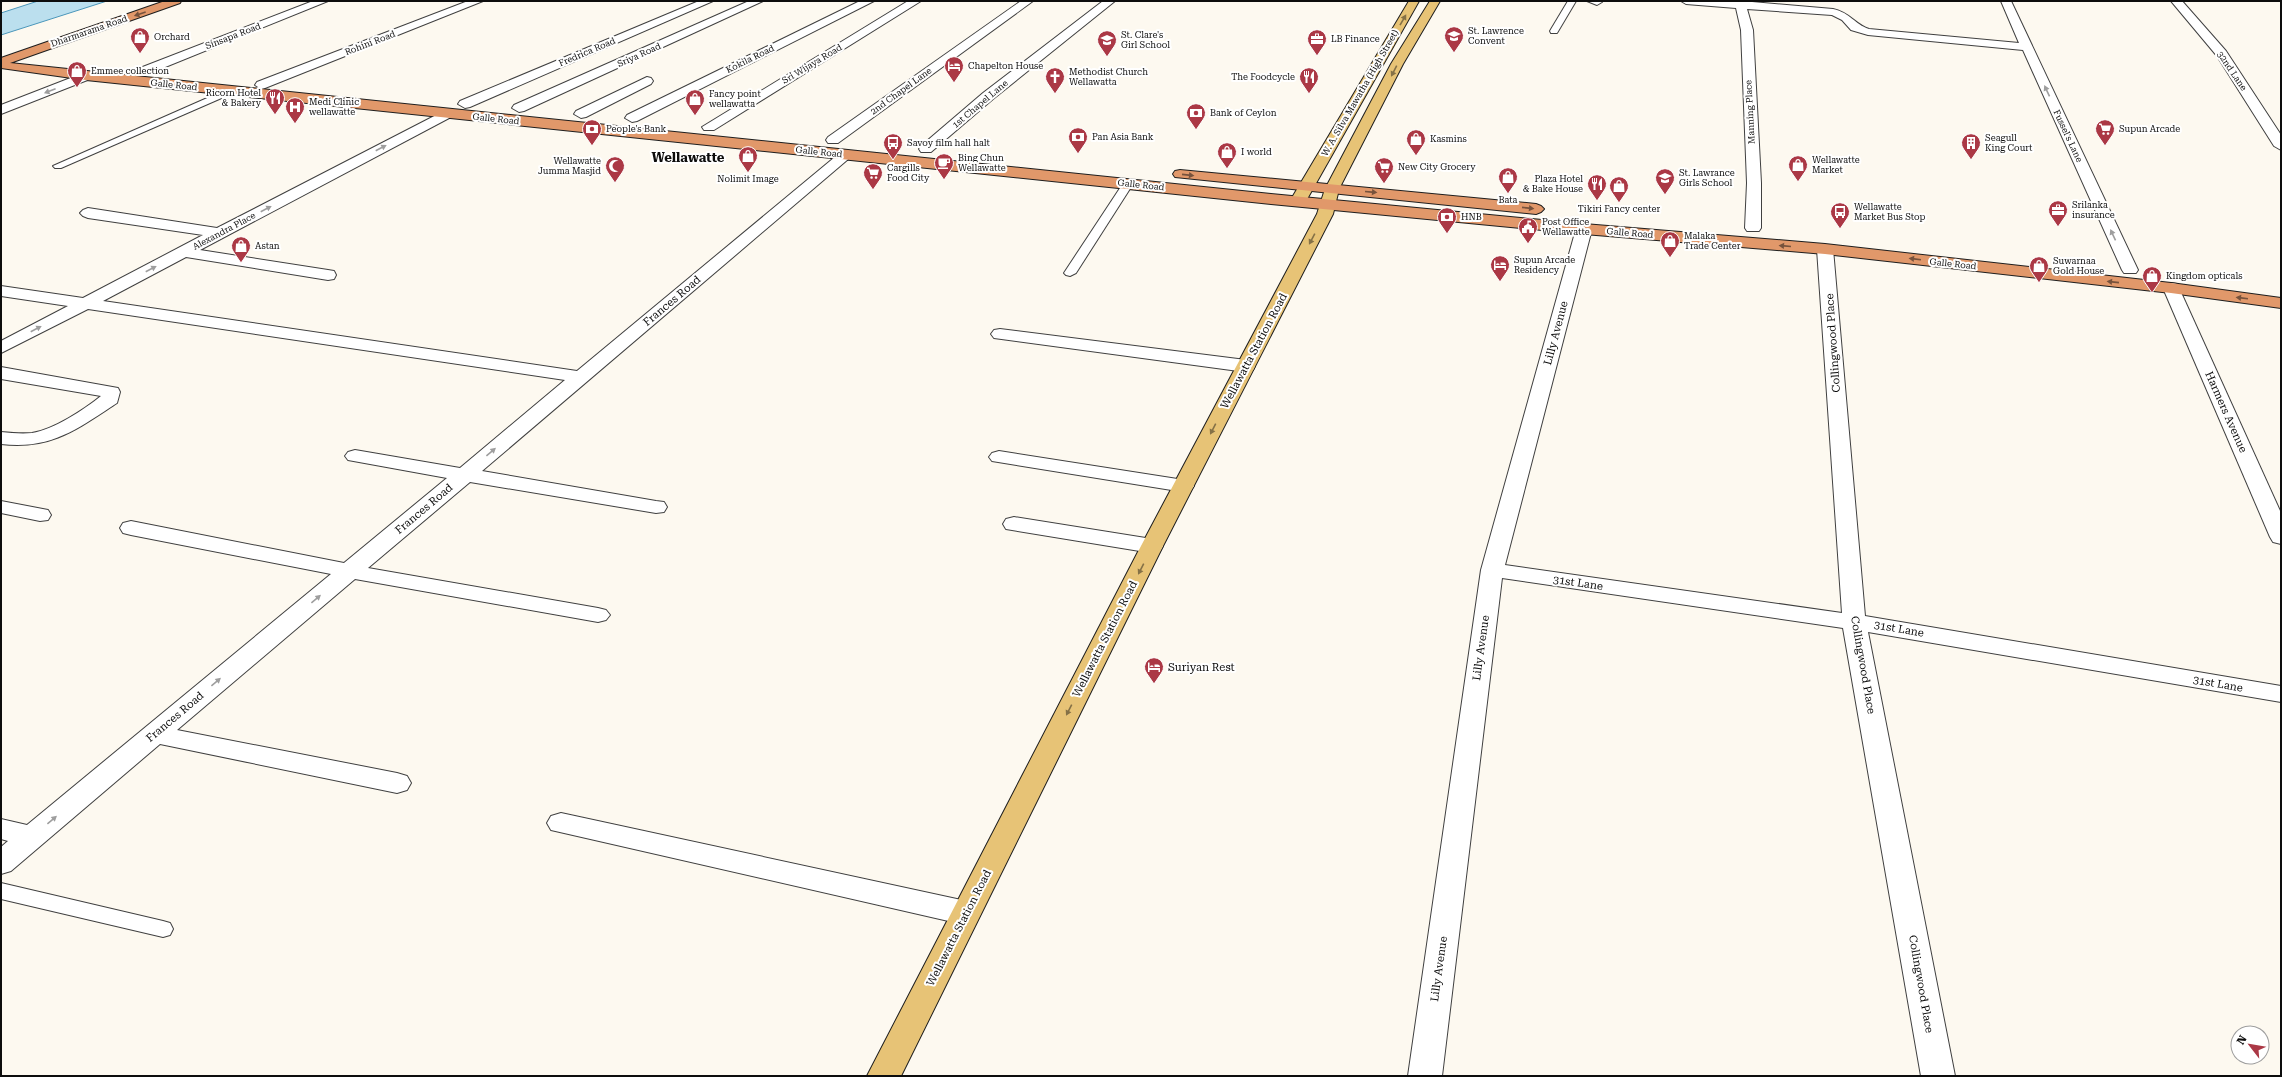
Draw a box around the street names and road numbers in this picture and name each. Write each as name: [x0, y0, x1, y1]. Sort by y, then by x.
street label: Dharmarama Road: [49, 13, 129, 49]
street label: Sinsapa Road: [204, 21, 262, 51]
street label: W. A. Silva Mawatha (High Street): [1320, 28, 1400, 158]
street label: Rohini Road: [343, 29, 397, 57]
street label: Fredrica Road: [557, 35, 617, 68]
street label: Sriya Road: [616, 41, 663, 69]
street label: Sri Wijaya Road: [780, 42, 844, 86]
street label: Kokila Road: [724, 43, 776, 75]
street label: 32nd Lane: [2215, 49, 2249, 93]
street label: 2nd Chapel Lane: [868, 65, 934, 117]
street label: Galle Road: [150, 78, 198, 92]
street label: 1st Chapel Lane: [950, 78, 1010, 130]
street label: Manning Place: [1743, 80, 1757, 144]
street label: Fussel's Lane: [2051, 108, 2085, 164]
street label: Galle Road: [472, 112, 520, 126]
street label: Galle Road: [795, 145, 843, 159]
street label: Galle Road: [1117, 178, 1165, 192]
street label: Alexandra Place: [191, 210, 257, 252]
street label: Galle Road: [1606, 226, 1654, 240]
street label: Galle Road: [1929, 257, 1977, 271]
street label: Frances Road: [641, 273, 703, 329]
street label: Wellawatta Station Road: [1218, 291, 1290, 411]
street label: Collingwood Place: [1823, 293, 1843, 393]
street label: Lilly Avenue: [1541, 300, 1571, 366]
street label: Harmers Avenue: [2202, 369, 2250, 455]
street label: Frances Road: [393, 481, 455, 537]
street label: 31st Lane: [1552, 573, 1604, 593]
street label: Wellawatta Station Road: [1070, 579, 1140, 699]
street label: Lilly Avenue: [1470, 614, 1492, 682]
street label: Collingwood Place: [1848, 615, 1878, 715]
street label: 31st Lane: [1873, 618, 1925, 640]
street label: 31st Lane: [2192, 673, 2244, 695]
street label: Frances Road: [144, 689, 206, 745]
street label: Wellawatta Station Road: [924, 868, 994, 988]
street label: Collingwood Place: [1906, 934, 1936, 1034]
street label: Lilly Avenue: [1428, 935, 1450, 1003]

